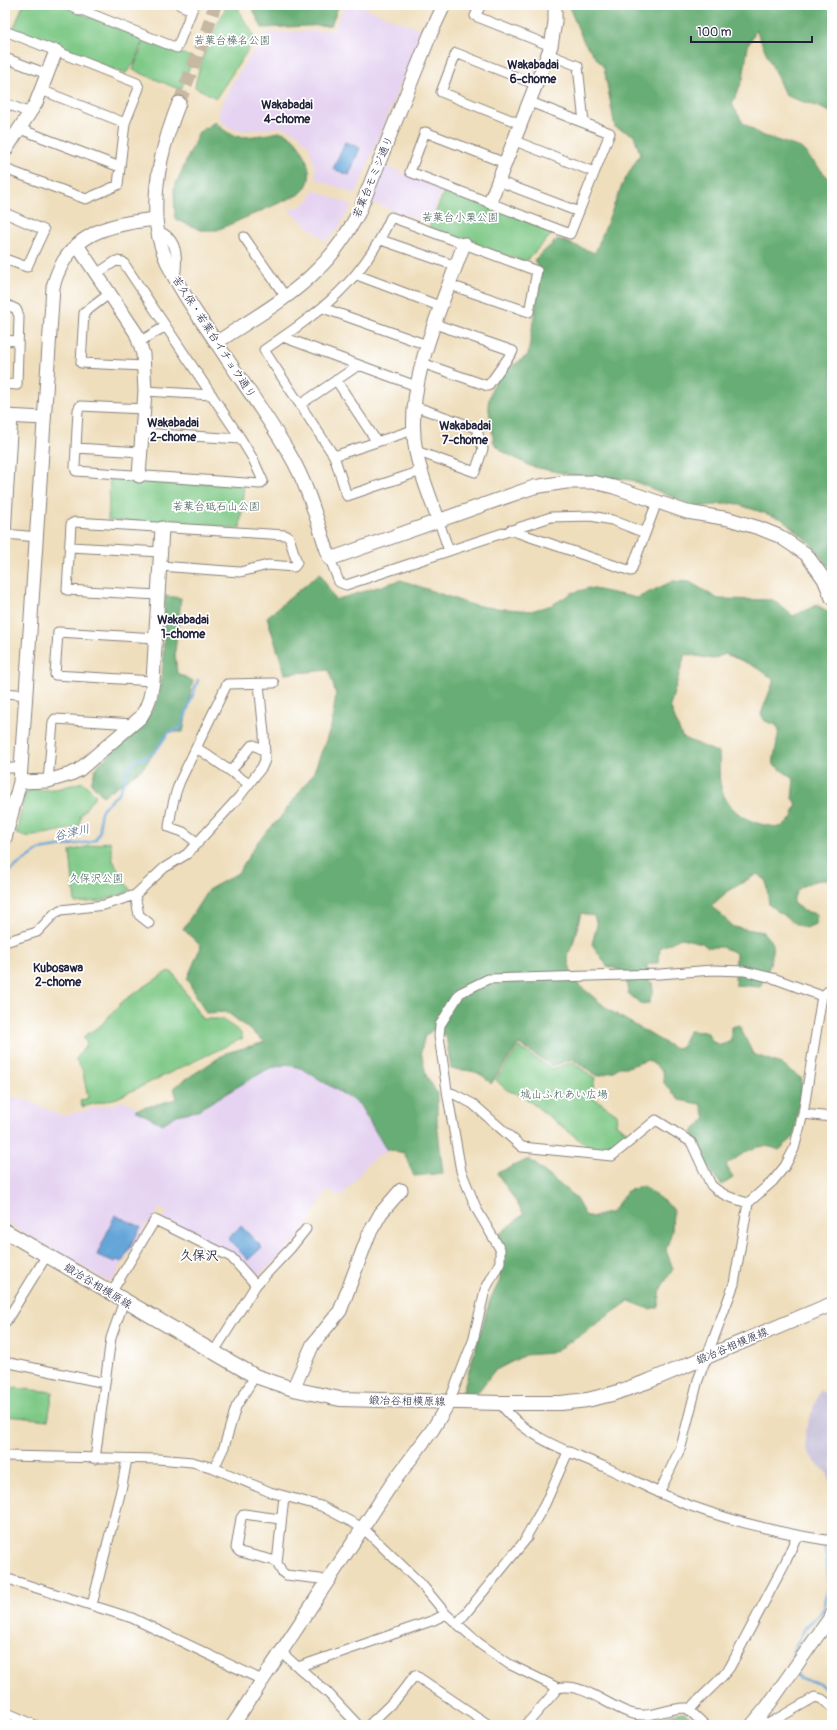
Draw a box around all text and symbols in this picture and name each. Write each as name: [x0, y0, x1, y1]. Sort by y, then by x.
scale bar: [691, 18, 812, 44]
text: 100 m: [697, 25, 732, 40]
park label: 若葉台榛名公園: [194, 34, 271, 47]
district label: Wakabadai 6-chome: [507, 58, 559, 87]
district label: Wakabadai 4-chome: [261, 98, 313, 127]
street label: 若葉台モミジ通り: [350, 134, 396, 220]
park label: 若葉台小栗公園: [422, 211, 499, 224]
street label: 苦久保・若葉台イチョウ通り: [170, 273, 258, 401]
district label: Wakabadai 2-chome: [147, 416, 199, 445]
district label: Wakabadai 7-chome: [439, 419, 491, 448]
park label: 若葉台砥石山公園: [172, 500, 260, 513]
district label: Wakabadai 1-chome: [157, 613, 209, 642]
water label: 谷津川: [53, 822, 91, 844]
park label: 久保沢公園: [69, 872, 124, 885]
district label: Kubosawa 2-chome: [33, 961, 84, 990]
park label: 城山ふれあい広場: [520, 1088, 608, 1101]
district label: 久保沢: [179, 1248, 219, 1264]
street label: 鍛冶谷相模原線: [62, 1261, 134, 1311]
street label: 鍛冶谷相模原線: [694, 1325, 770, 1367]
street label: 鍛冶谷相模原線: [368, 1394, 446, 1408]

